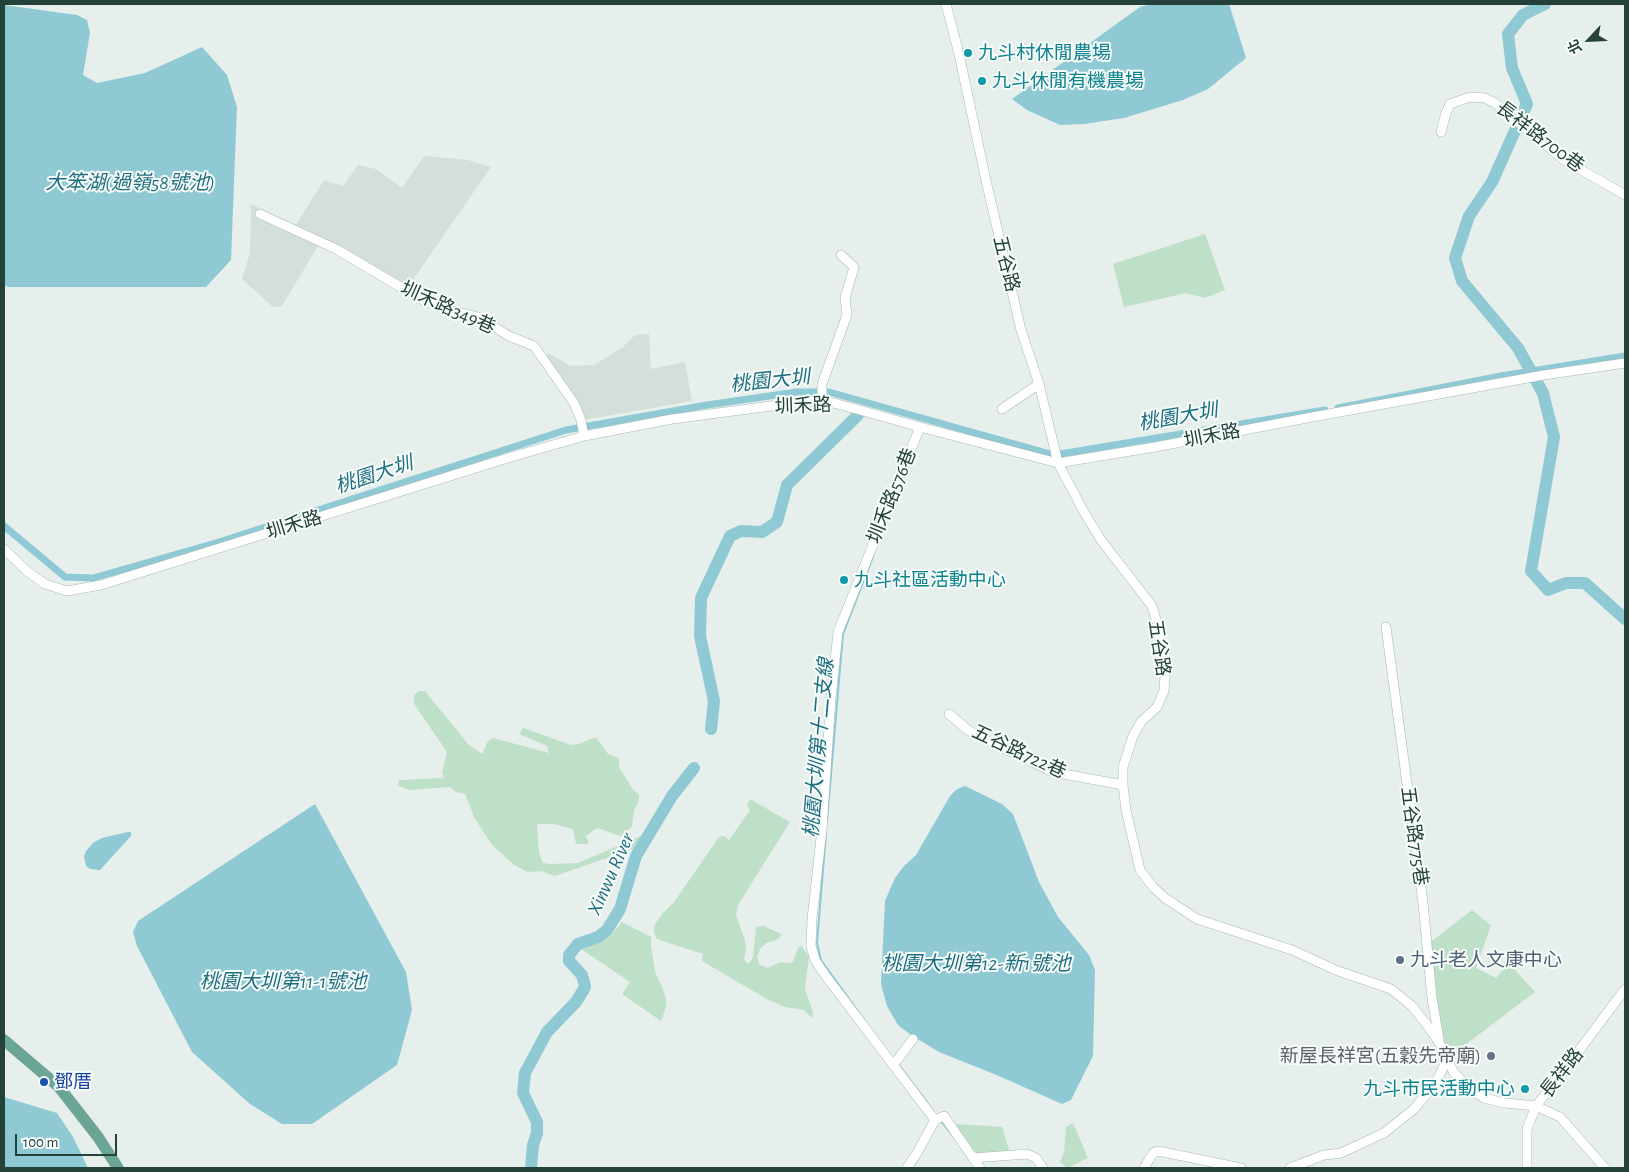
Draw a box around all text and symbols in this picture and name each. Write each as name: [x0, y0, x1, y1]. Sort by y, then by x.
north arrow: [1564, 15, 1614, 65]
text: 北: [1566, 37, 1585, 56]
place label: 九斗村休閒農場: [978, 42, 1111, 64]
marker: 九斗村休閒農場: [962, 47, 974, 59]
place label: 九斗休閒有機農場: [992, 70, 1144, 92]
marker: 九斗休閒有機農場: [976, 75, 988, 87]
street label: 長祥路700巷: [1492, 97, 1588, 177]
water label: 大笨湖(過嶺58號池): [45, 171, 215, 195]
street label: 五谷路: [988, 234, 1024, 294]
street label: 圳禾路349巷: [397, 277, 499, 339]
water label: 桃園大圳: [729, 365, 811, 397]
street label: 圳禾路: [774, 394, 832, 418]
water label: 桃園大圳: [1137, 398, 1219, 436]
street label: 圳禾路: [1182, 419, 1242, 453]
street label: 圳禾路576巷: [863, 445, 921, 547]
water label: 桃園大圳: [332, 451, 416, 499]
street label: 圳禾路: [263, 506, 325, 544]
place label: 九斗社區活動中心: [854, 569, 1006, 591]
marker: 九斗社區活動中心: [838, 574, 850, 586]
street label: 五谷路: [1143, 618, 1175, 678]
water label: 桃園大圳第十二支線: [799, 657, 839, 839]
street label: 五谷路722巷: [968, 720, 1070, 784]
street label: 五谷路775巷: [1396, 785, 1432, 887]
water label: Xinwu River: [582, 829, 640, 919]
place label: 九斗老人文康中心: [1410, 949, 1562, 971]
water label: 桃園大圳第12-新1號池: [882, 952, 1070, 976]
marker: 九斗老人文康中心: [1394, 954, 1406, 966]
water label: 桃園大圳第11-1號池: [200, 970, 366, 994]
street label: 長祥路: [1535, 1044, 1589, 1102]
place label: 新屋長祥宮(五穀先帝廟): [1280, 1045, 1481, 1067]
marker: 新屋長祥宮(五穀先帝廟): [1485, 1050, 1497, 1062]
place label: 鄧厝: [54, 1071, 92, 1093]
marker: 鄧厝: [38, 1076, 50, 1088]
place label: 九斗市民活動中心: [1363, 1078, 1515, 1100]
marker: 九斗市民活動中心: [1519, 1083, 1531, 1095]
scale bar: [18, 1124, 120, 1156]
text: 100 m: [23, 1135, 58, 1150]

